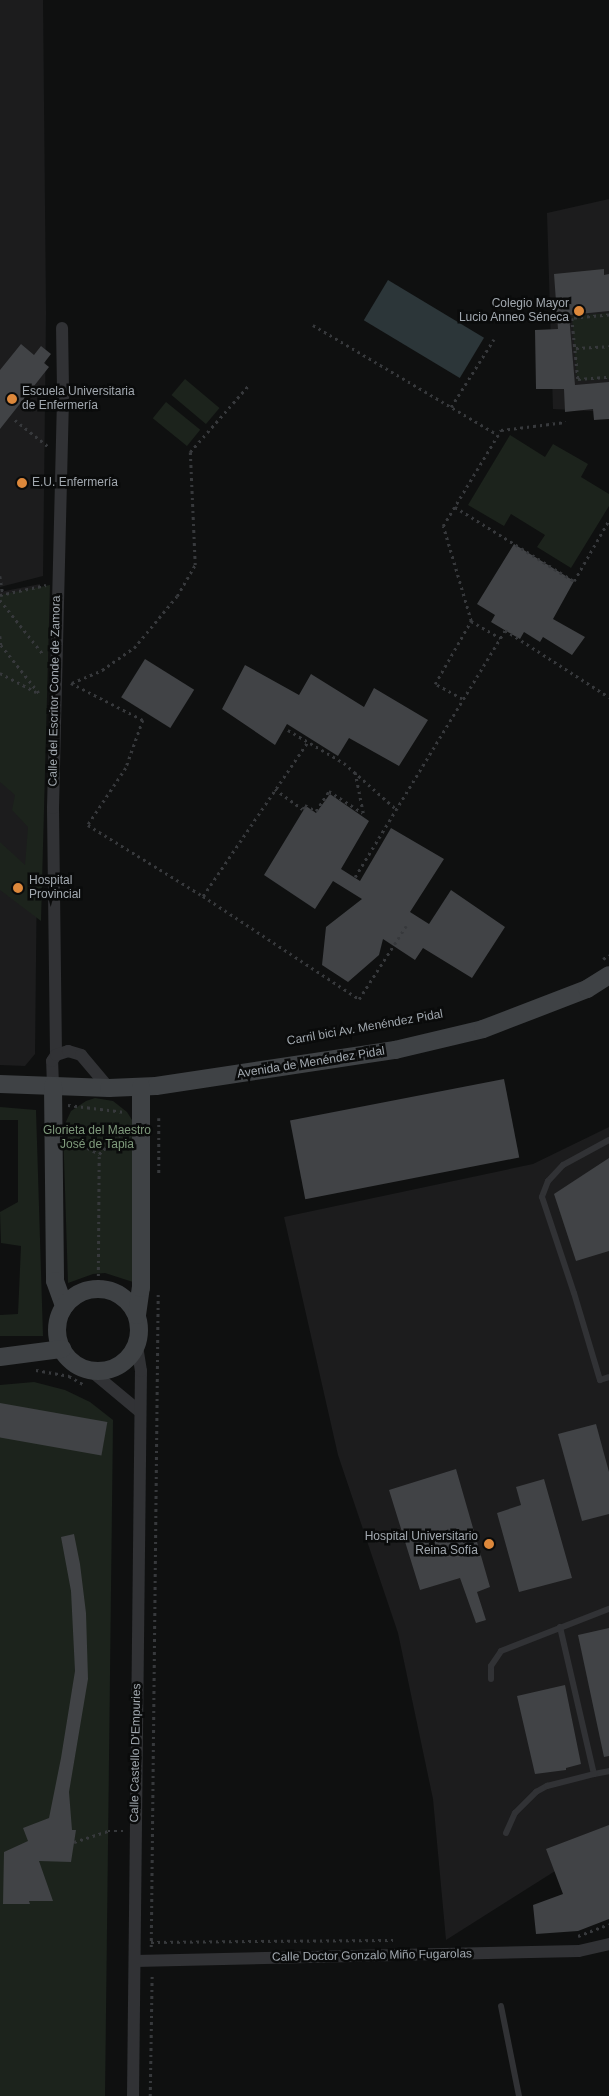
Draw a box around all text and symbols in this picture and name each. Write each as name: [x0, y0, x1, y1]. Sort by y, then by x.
place label: Colegio Mayor Lucio Anneo Séneca: [458, 297, 569, 325]
marker: Colegio Mayor Lucio Anneo Séneca: [573, 305, 585, 317]
place label: Escuela Universitaria de Enfermería: [22, 385, 135, 413]
marker: Escuela Universitaria de Enfermería: [6, 393, 18, 405]
place label: E.U. Enfermería: [32, 476, 118, 490]
marker: E.U. Enfermería: [16, 477, 28, 489]
street label: Calle del Escritor Conde de Zamora: [46, 596, 64, 786]
place label: Hospital Provincial: [29, 874, 81, 902]
marker: Hospital Provincial: [11, 881, 25, 895]
street label: Carril bici Av. Menéndez Pidal: [285, 1007, 445, 1049]
street label: Avenida de Menéndez Pidal: [236, 1044, 386, 1082]
park label: Glorieta del Maestro José de Tapia: [43, 1124, 151, 1152]
place label: Hospital Universitario Reina Sofía: [365, 1530, 478, 1558]
marker: Hospital Universitario Reina Sofía: [482, 1537, 496, 1551]
street label: Calle Castello D'Empuries: [128, 1683, 144, 1823]
street label: Calle Doctor Gonzalo Miño Fugarolas: [272, 1947, 472, 1965]

